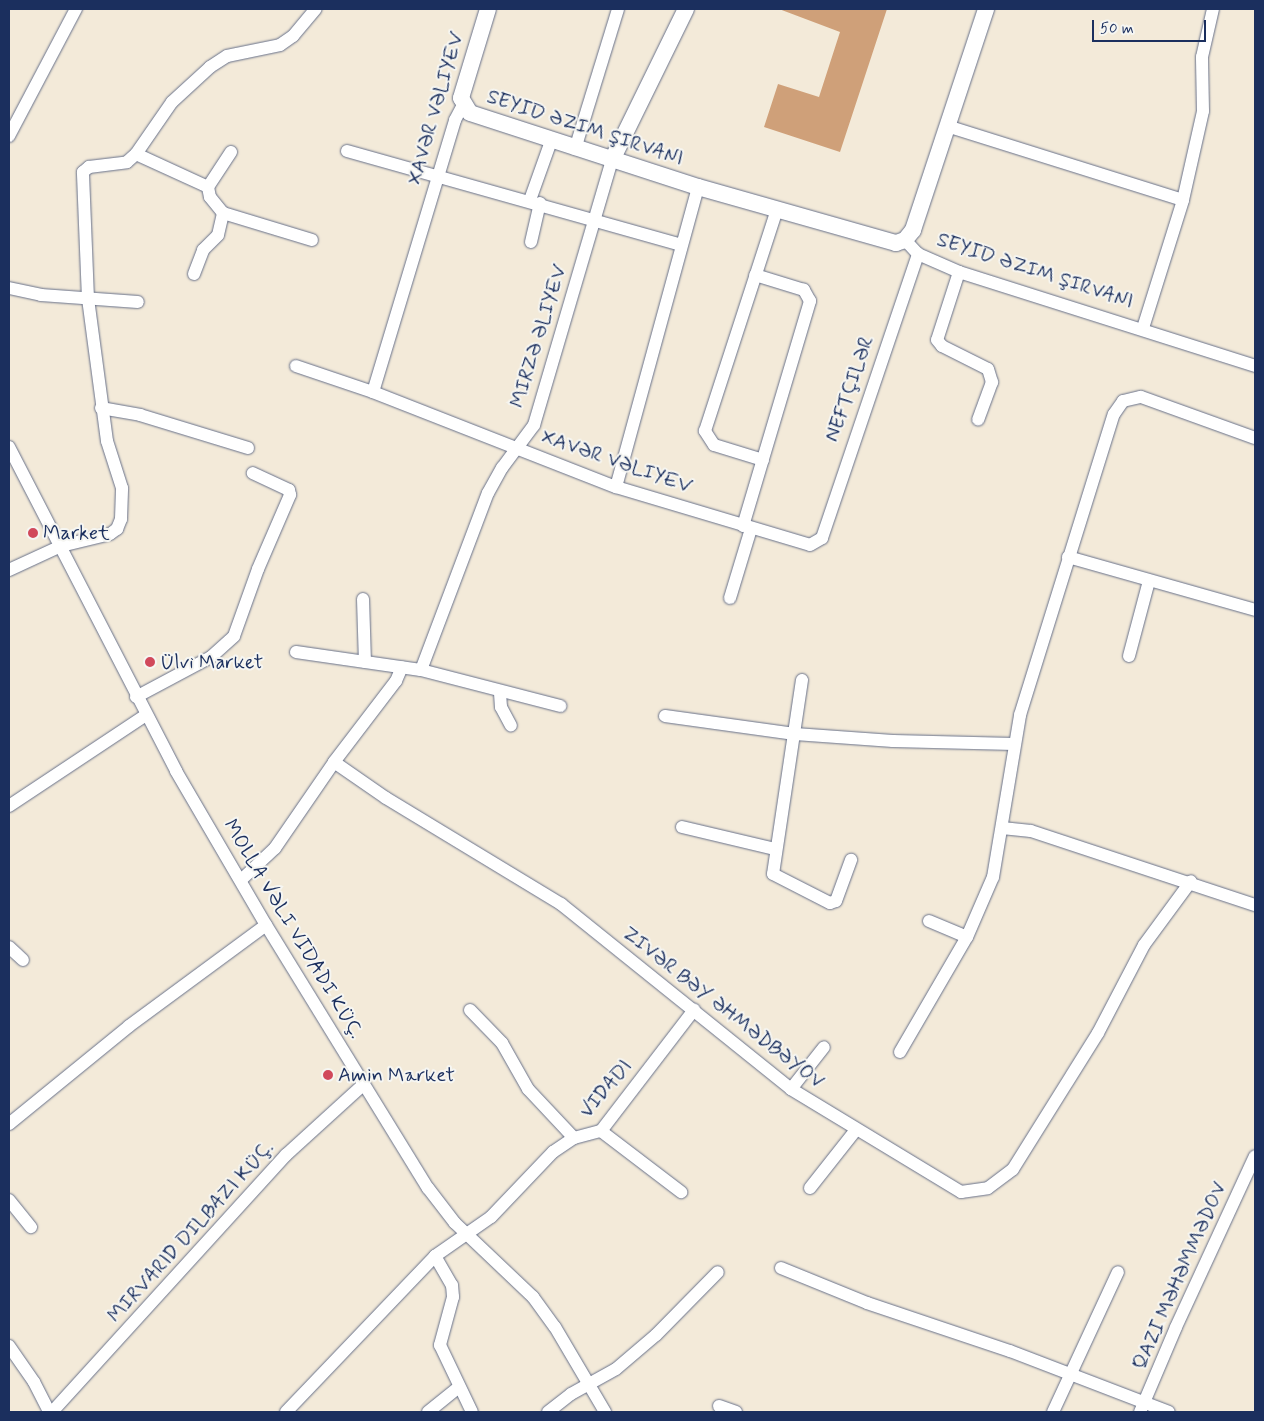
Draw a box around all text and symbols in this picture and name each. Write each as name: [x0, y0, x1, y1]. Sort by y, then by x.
scale bar: [1094, 10, 1208, 42]
text: 50 m: [1100, 19, 1134, 39]
street label: XAVƏR VƏLIYEV: [403, 29, 469, 187]
street label: SEYID ƏZIM ŞIRVANI: [484, 85, 686, 171]
street label: SEYID ƏZIM ŞIRVANI: [934, 228, 1136, 314]
street label: MIRZƏ ƏLIYEV: [506, 261, 572, 411]
street label: NEFTÇILƏR: [821, 333, 879, 445]
street label: XAVƏR VƏLIYEV: [538, 425, 696, 499]
place label: Market: [43, 521, 110, 545]
marker: Market: [27, 527, 39, 539]
place label: Ülvi Market: [160, 650, 266, 674]
marker: Ülvi Market: [144, 656, 156, 668]
street label: MOLLA VƏLI VIDADI KÜÇ.: [219, 817, 367, 1041]
street label: ZIVƏR BƏY ƏHMƏDBƏYOV: [617, 922, 829, 1094]
street label: VIDADI: [575, 1055, 637, 1123]
place label: Amin Market: [338, 1063, 455, 1087]
marker: Amin Market: [322, 1069, 334, 1081]
street label: MIRVARID DILBAZI KÜÇ.: [103, 1137, 279, 1327]
street label: QAZI MƏHƏMMƏDOV: [1128, 1178, 1232, 1374]

